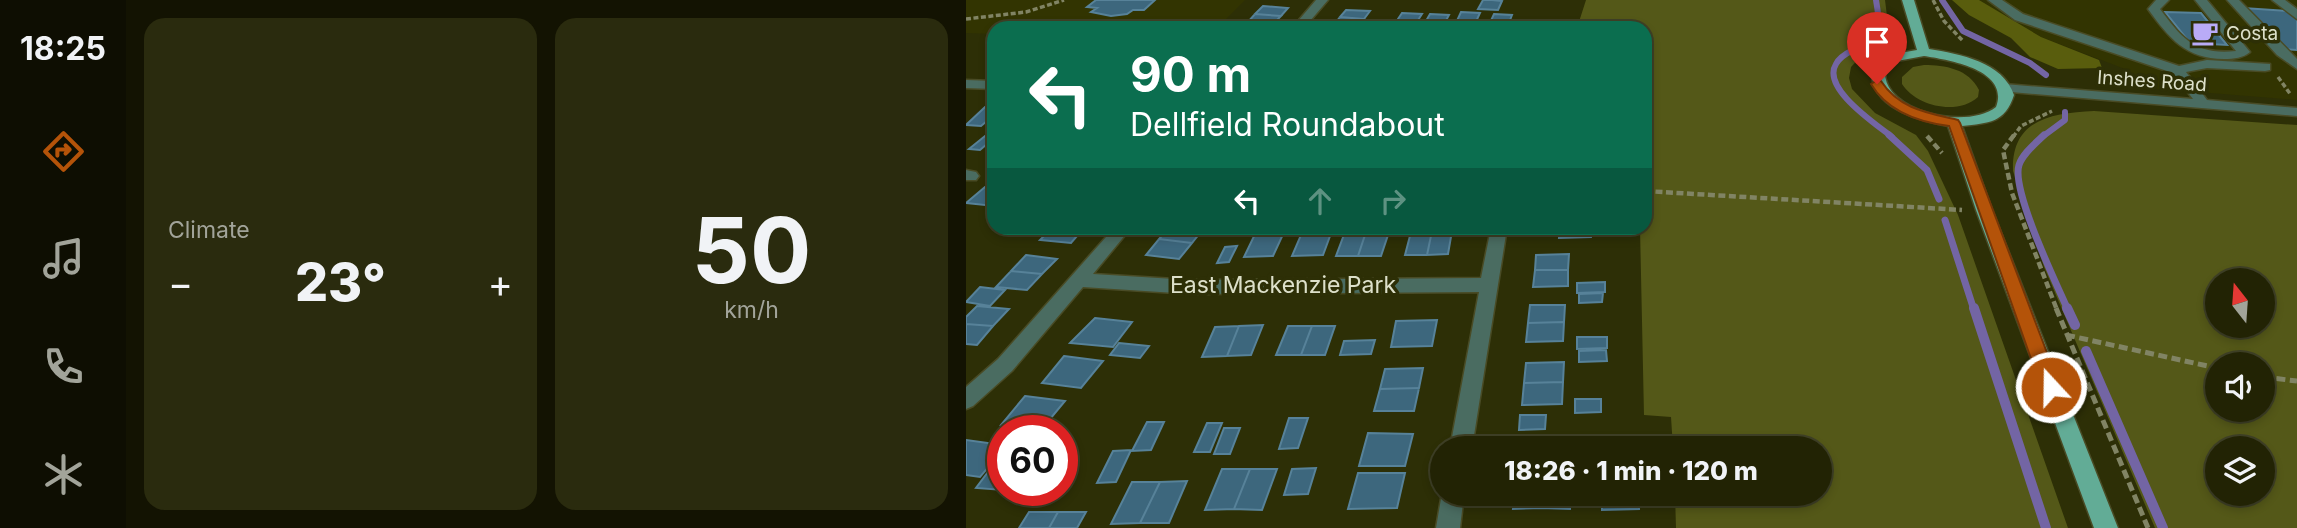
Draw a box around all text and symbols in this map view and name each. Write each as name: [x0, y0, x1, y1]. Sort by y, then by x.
pin: [1847, 12.0, 1907, 84]
cafe icon: Costa: [2190, 18, 2220, 48]
place label: Costa: [2226, 22, 2278, 45]
icon: arrive: [1858, 23, 1896, 61]
text: 18:25: [20, 29, 106, 68]
text: 90 m: [1130, 45, 1251, 104]
icon: left: [1015, 49, 1106, 140]
street label: Inshes Road: [2096, 66, 2208, 96]
text: Dellfield Roundabout: [1130, 105, 1445, 144]
icon: directions: [39, 127, 88, 176]
icon: left: [1228, 182, 1266, 220]
icon: ahead: [1301, 182, 1339, 220]
icon: right: [1374, 182, 1412, 220]
text: 50: [692, 195, 811, 305]
text: Climate: [168, 216, 250, 244]
icon: music: [39, 234, 88, 283]
text: 23°: [295, 251, 386, 314]
text: −: [168, 260, 193, 306]
text: +: [488, 260, 513, 306]
north arrow: [2205, 268, 2275, 338]
map controls: [2205, 268, 2275, 506]
street label: East Mackenzie Park: [1170, 271, 1396, 299]
text: km/h: [724, 296, 779, 324]
icon: phone: [39, 342, 88, 391]
position arrow: [2014, 350, 2088, 424]
button: sound: [2205, 352, 2275, 422]
speed limit sign: 60: [987, 415, 1078, 506]
button: layers: [2205, 436, 2275, 506]
icon: climate: [39, 450, 88, 499]
text: 18:26 · 1 min · 120 m: [1504, 455, 1758, 486]

